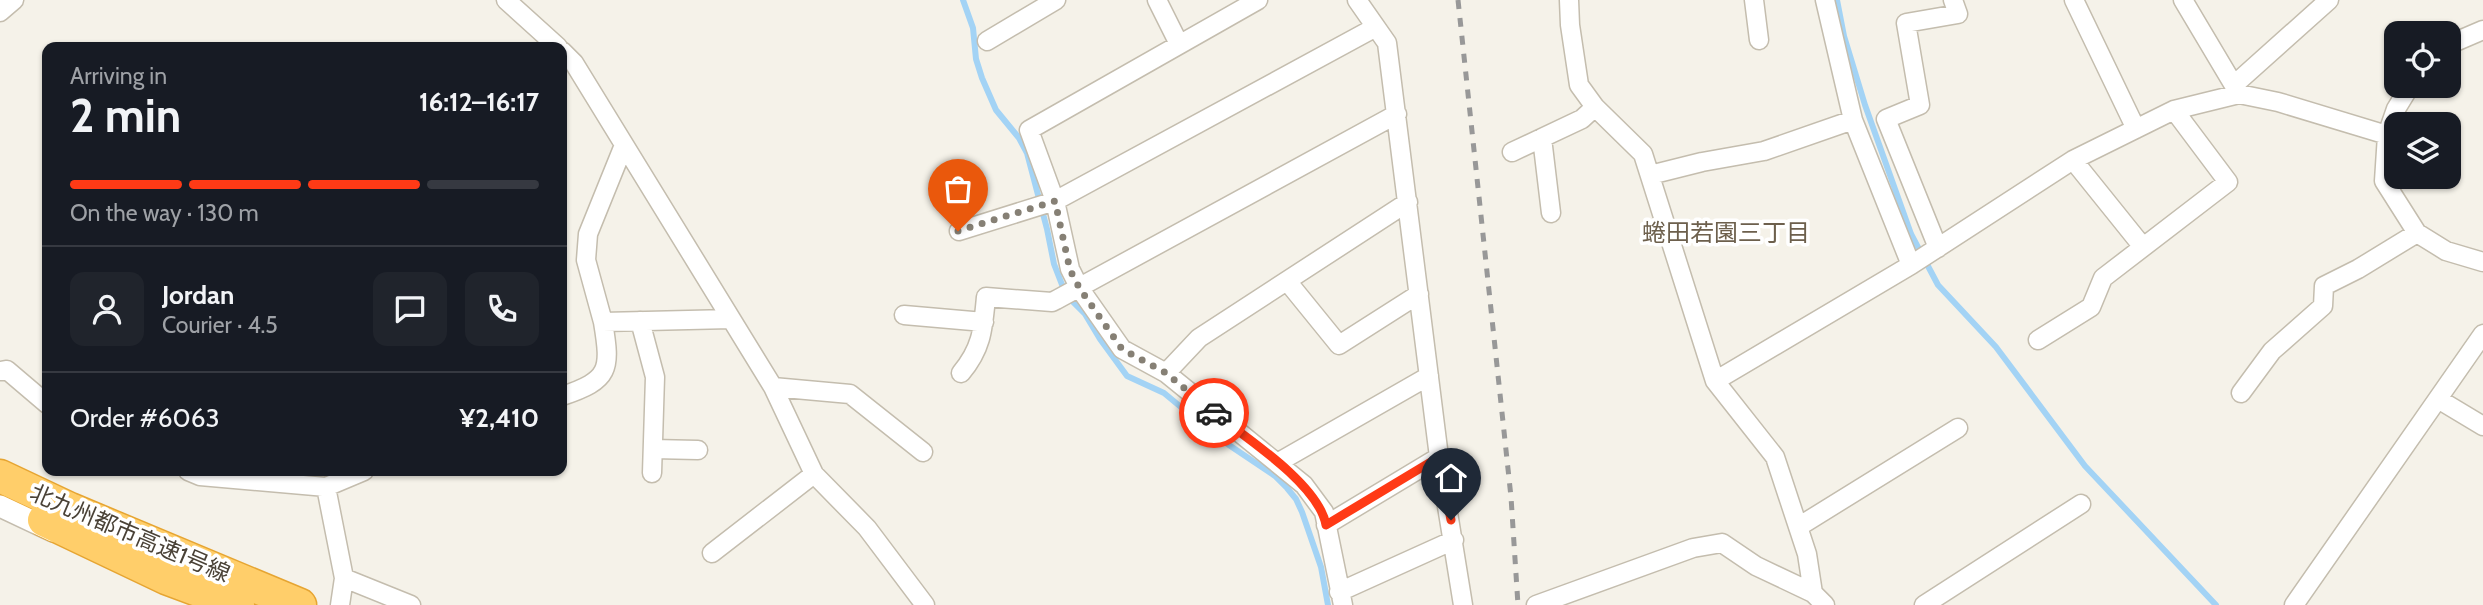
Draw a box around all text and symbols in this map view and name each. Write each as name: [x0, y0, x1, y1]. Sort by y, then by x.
map controls: [2384, 21, 2461, 189]
button: locate: [2384, 21, 2461, 98]
text: Arriving in: [70, 62, 167, 90]
text: 16:12–16:17: [419, 86, 539, 118]
text: 2 min: [70, 88, 181, 144]
button: layers: [2384, 112, 2461, 189]
pin: [928, 159, 988, 231]
icon: bag: [939, 170, 977, 208]
text: On the way · 130 m: [70, 199, 259, 227]
district label: 蜷田若園三丁目: [1642, 218, 1810, 247]
button: person: [70, 272, 144, 346]
button: chat: [373, 272, 447, 346]
button: phone: [465, 272, 539, 346]
text: Jordan: [162, 279, 234, 311]
text: Courier · 4.5: [162, 311, 278, 339]
courier: [1179, 378, 1249, 448]
icon: car: [1195, 394, 1233, 432]
text: Order #6063: [70, 402, 220, 434]
text: ¥2,410: [460, 402, 539, 434]
pin: [1421, 448, 1481, 520]
icon: home: [1432, 459, 1470, 497]
street label: 北九州都市高速1号線: [26, 478, 234, 588]

